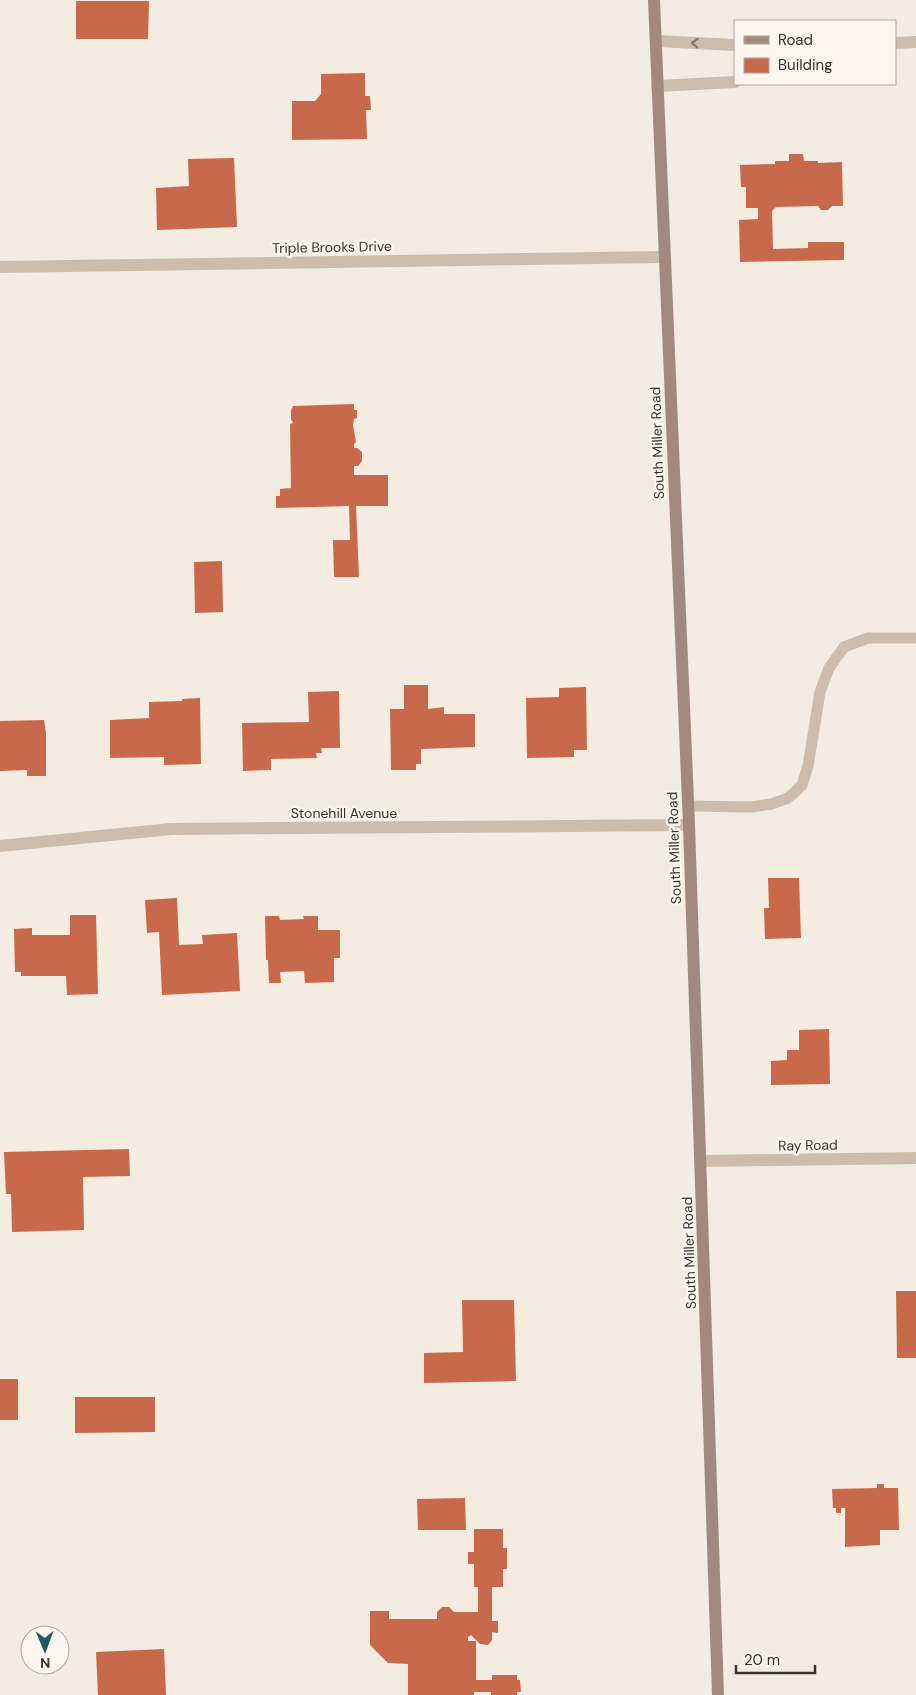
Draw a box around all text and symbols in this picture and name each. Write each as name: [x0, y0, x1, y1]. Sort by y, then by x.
legend: [734, 20, 896, 85]
text: Road: [778, 30, 813, 50]
one-way arrow: [691, 37, 699, 48]
text: Building: [778, 55, 833, 75]
street label: Triple Brooks Drive: [272, 237, 392, 257]
street label: South Miller Road: [646, 386, 668, 500]
street label: South Miller Road: [663, 791, 685, 905]
street label: Stonehill Avenue: [291, 804, 397, 822]
street label: Ray Road: [778, 1135, 838, 1155]
street label: South Miller Road: [678, 1196, 700, 1310]
north arrow: [20, 1625, 70, 1675]
scale bar: [736, 1642, 815, 1674]
text: 20 m: [744, 1650, 780, 1670]
text: N: [40, 1654, 50, 1672]

